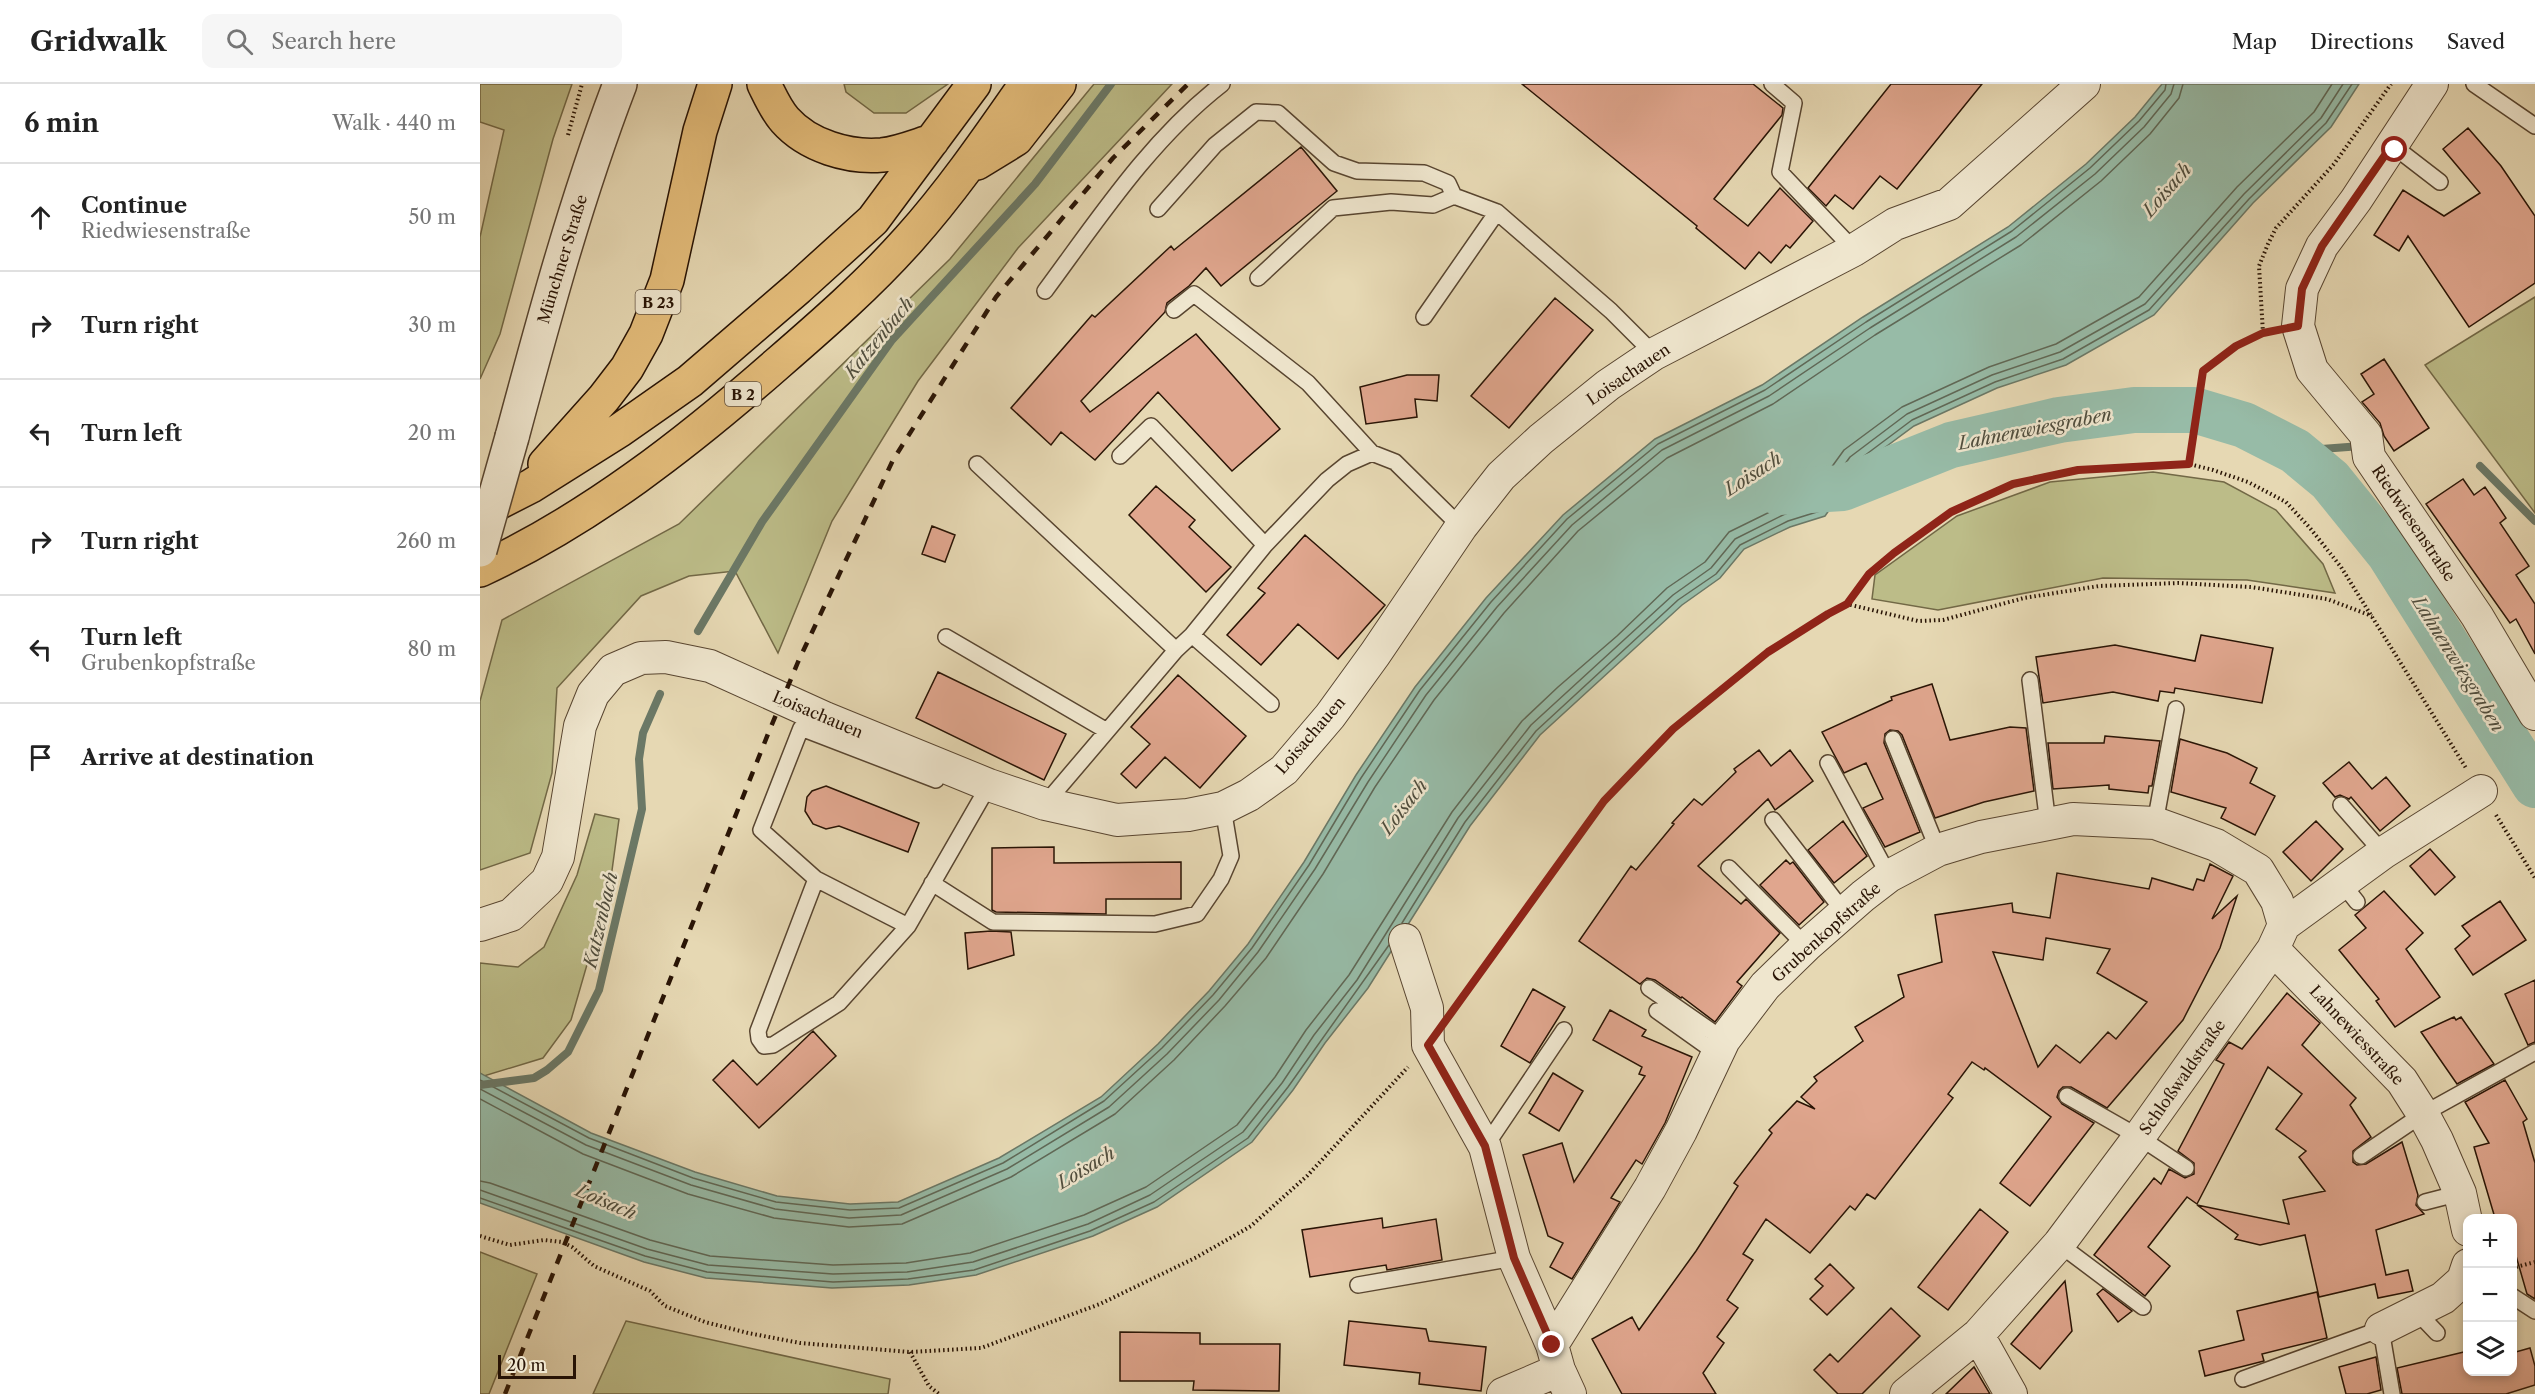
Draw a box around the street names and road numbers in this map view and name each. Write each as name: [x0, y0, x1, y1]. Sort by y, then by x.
street label: Münchner Straße: [533, 192, 591, 326]
road number: B 23: [636, 290, 681, 314]
street label: Loisachauen: [1583, 339, 1673, 409]
road number: B 2: [725, 382, 761, 406]
street label: Riedwiesenstraße: [2368, 461, 2460, 585]
street label: Loisachauen: [770, 686, 866, 742]
street label: Loisachauen: [1271, 692, 1349, 778]
street label: Grubenkopfstraße: [1767, 878, 1885, 986]
street label: Lahnewiesstraße: [2306, 981, 2408, 1089]
street label: Schloßwaldstraße: [2135, 1015, 2229, 1139]

